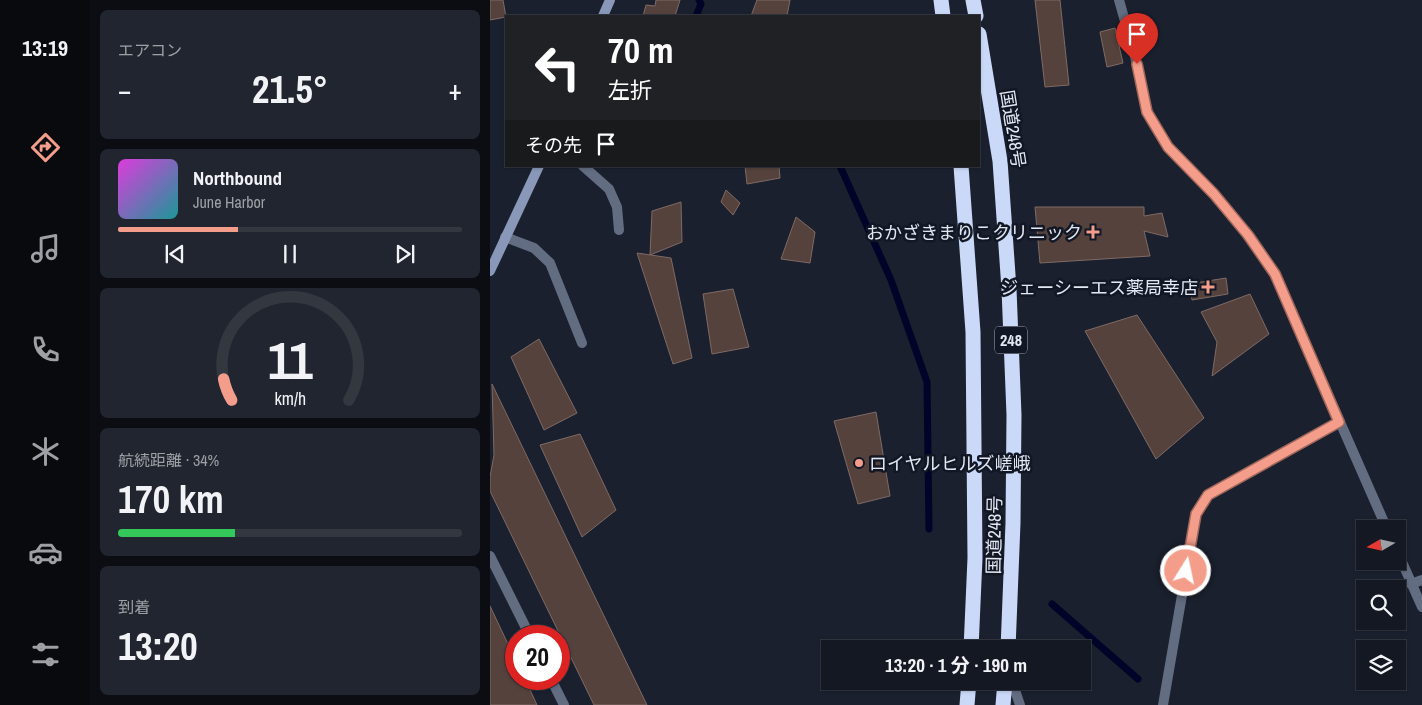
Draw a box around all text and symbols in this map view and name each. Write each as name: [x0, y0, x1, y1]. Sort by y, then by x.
pin: [1116, 13, 1158, 64]
icon: arrive: [1123, 20, 1151, 48]
text: 70 m: [608, 27, 673, 74]
text: 13:19: [22, 33, 68, 63]
icon: left: [525, 35, 590, 100]
text: エアコン: [118, 39, 182, 61]
text: 21.5°: [252, 64, 328, 115]
text: −: [118, 71, 131, 109]
text: +: [449, 71, 462, 109]
text: 左折: [608, 75, 652, 105]
street label: 国道248号: [995, 88, 1031, 170]
icon: directions: [28, 130, 63, 165]
icon: arrive: [592, 130, 620, 158]
text: その先: [525, 132, 582, 158]
text: Northbound: [193, 165, 282, 191]
text: June Harbor: [193, 191, 265, 213]
place label: おかざきまりこクリニック: [866, 220, 1082, 245]
marker: おかざきまりこクリニック: [1086, 225, 1100, 239]
icon: music: [28, 231, 63, 266]
icon: previous: [161, 240, 189, 268]
icon: pause: [276, 240, 304, 268]
icon: next: [391, 240, 419, 268]
place label: ジェーシーエス薬局幸店: [1000, 275, 1198, 300]
marker: ジェーシーエス薬局幸店: [1202, 281, 1214, 293]
text: 11: [267, 325, 313, 395]
road number: 248: [995, 326, 1027, 354]
icon: phone: [28, 332, 63, 367]
text: km/h: [274, 387, 306, 411]
icon: climate: [28, 434, 63, 469]
text: 航続距離 · 34%: [118, 449, 219, 471]
place label: ロイヤルヒルズ嵯峨: [869, 451, 1030, 476]
marker: ロイヤルヒルズ嵯峨: [853, 457, 865, 469]
text: 170 km: [118, 474, 224, 525]
street label: 国道248号: [981, 495, 1007, 575]
north arrow: [1356, 520, 1406, 570]
map controls: [1356, 520, 1406, 690]
icon: car: [28, 535, 63, 570]
position arrow: [1159, 544, 1211, 596]
button: search: [1356, 580, 1406, 630]
text: 到着: [118, 596, 150, 618]
text: 13:20: [118, 621, 198, 672]
speed limit sign: 20: [505, 625, 570, 690]
icon: filters: [28, 637, 63, 672]
button: layers: [1356, 640, 1406, 690]
text: 13:20 · 1 分 · 190 m: [885, 652, 1027, 678]

